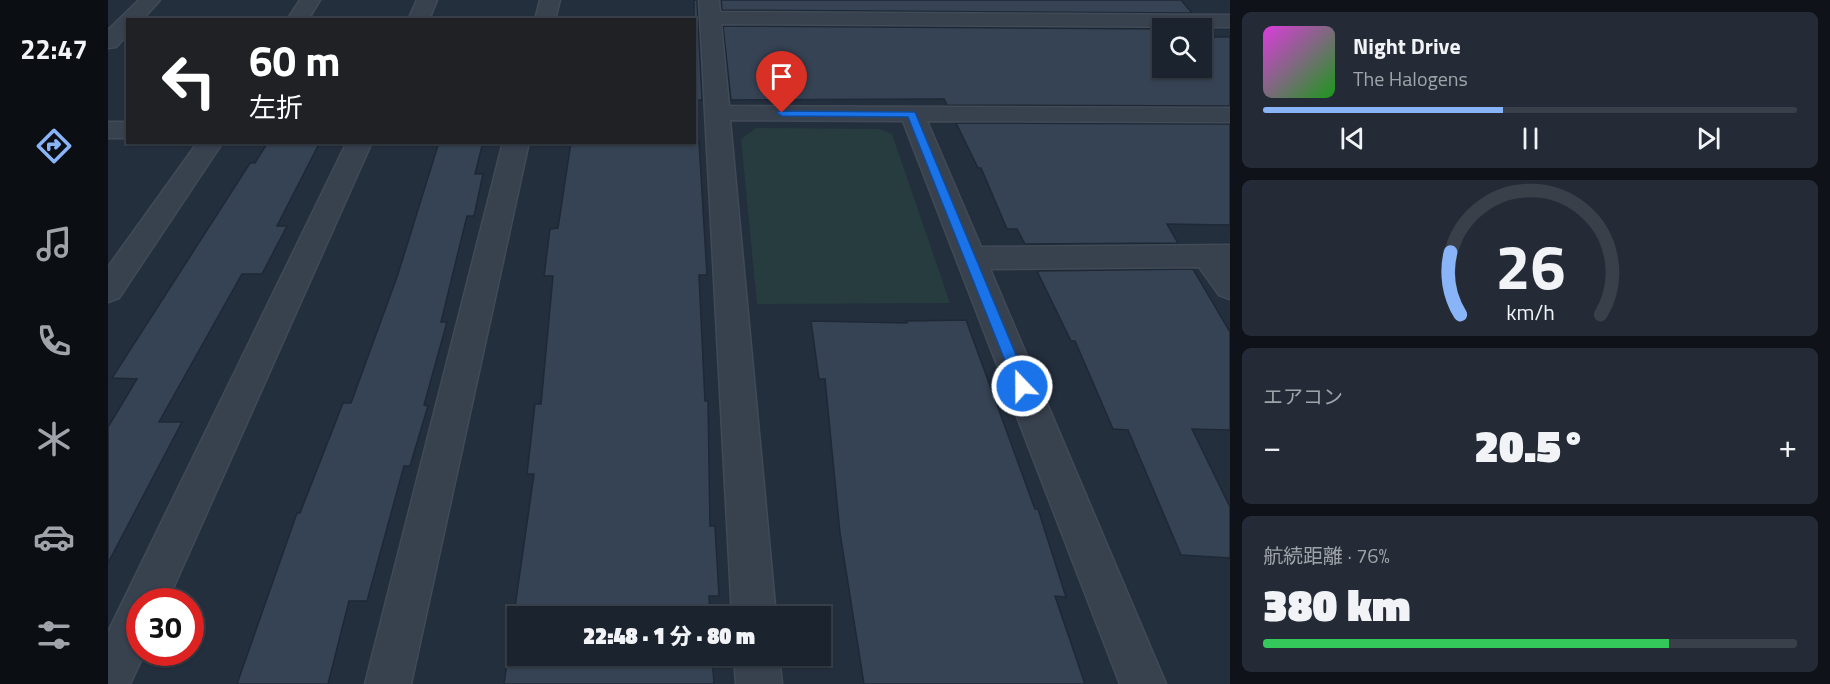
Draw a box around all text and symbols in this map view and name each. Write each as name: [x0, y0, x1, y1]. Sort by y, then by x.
map controls: [1152, 18, 1212, 78]
button: search: [1152, 18, 1212, 78]
text: 22:47: [20, 28, 88, 69]
text: 60 m: [249, 28, 341, 92]
text: Night Drive: [1353, 29, 1461, 63]
icon: left: [150, 42, 228, 120]
pin: [756, 51, 807, 113]
icon: arrive: [765, 60, 798, 93]
text: The Halogens: [1353, 63, 1468, 94]
text: 左折: [249, 86, 303, 127]
icon: previous: [1336, 122, 1369, 155]
icon: pause: [1514, 122, 1547, 155]
icon: next: [1692, 122, 1725, 155]
icon: directions: [33, 125, 75, 167]
text: 26: [1495, 218, 1565, 313]
icon: music: [33, 223, 75, 265]
text: km/h: [1506, 296, 1554, 328]
icon: phone: [33, 320, 75, 362]
position arrow: [990, 354, 1054, 418]
text: エアコン: [1263, 381, 1343, 412]
text: 20.5°: [1474, 411, 1586, 479]
icon: climate: [33, 418, 75, 460]
text: −: [1263, 421, 1281, 471]
text: +: [1779, 421, 1797, 471]
icon: car: [33, 516, 75, 558]
text: 航続距離 · 76%: [1263, 540, 1390, 571]
text: 380 km: [1263, 570, 1411, 638]
speed limit sign: 30: [126, 588, 204, 666]
icon: filters: [33, 614, 75, 656]
text: 22:48 · 1 分 · 80 m: [583, 619, 755, 653]

